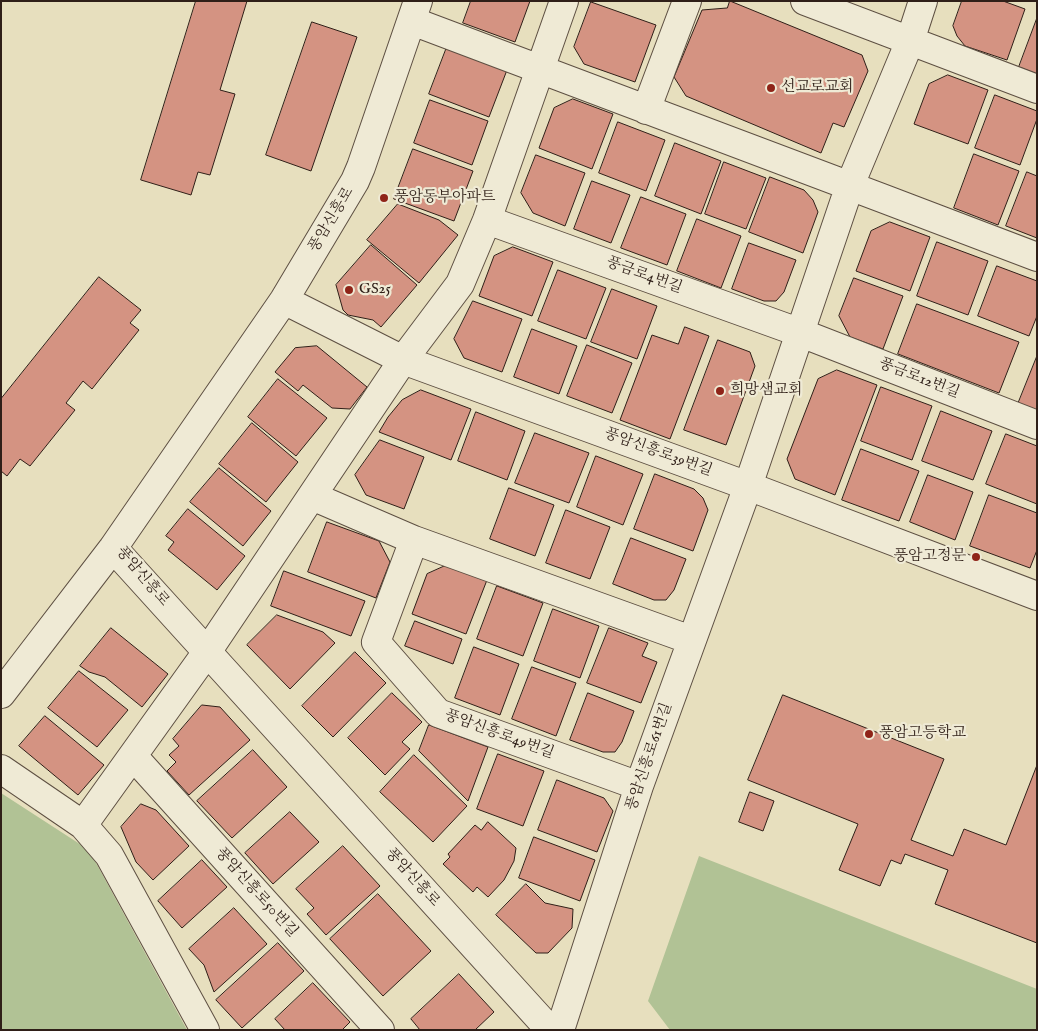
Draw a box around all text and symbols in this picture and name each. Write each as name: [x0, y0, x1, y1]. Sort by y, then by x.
place label: 선교로교회: [781, 79, 853, 97]
marker: 선교로교회: [765, 82, 777, 94]
street label: 풍암신흥로: [306, 184, 358, 256]
place label: 풍암동부아파트: [394, 189, 495, 207]
marker: 풍암동부아파트: [378, 192, 390, 204]
street label: 풍금로4번길: [603, 254, 685, 298]
place label: GS25: [359, 281, 391, 299]
marker: GS25: [343, 284, 355, 296]
street label: 풍금로12번길: [876, 355, 962, 403]
place label: 희망샘교회: [730, 382, 802, 400]
marker: 희망샘교회: [714, 385, 726, 397]
street label: 풍암신흥로39번길: [602, 425, 714, 481]
street label: 풍암신흥로: [112, 543, 172, 611]
place label: 풍암고정문: [894, 548, 966, 566]
marker: 풍암고정문: [970, 551, 982, 563]
street label: 풍암신흥로61번길: [623, 701, 677, 813]
street label: 풍암신흥로49번길: [442, 707, 556, 763]
place label: 풍암고등학교: [879, 725, 966, 743]
marker: 풍암고등학교: [863, 728, 875, 740]
street label: 풍암신흥로50번길: [211, 845, 301, 941]
street label: 풍암신흥로: [381, 845, 443, 911]

